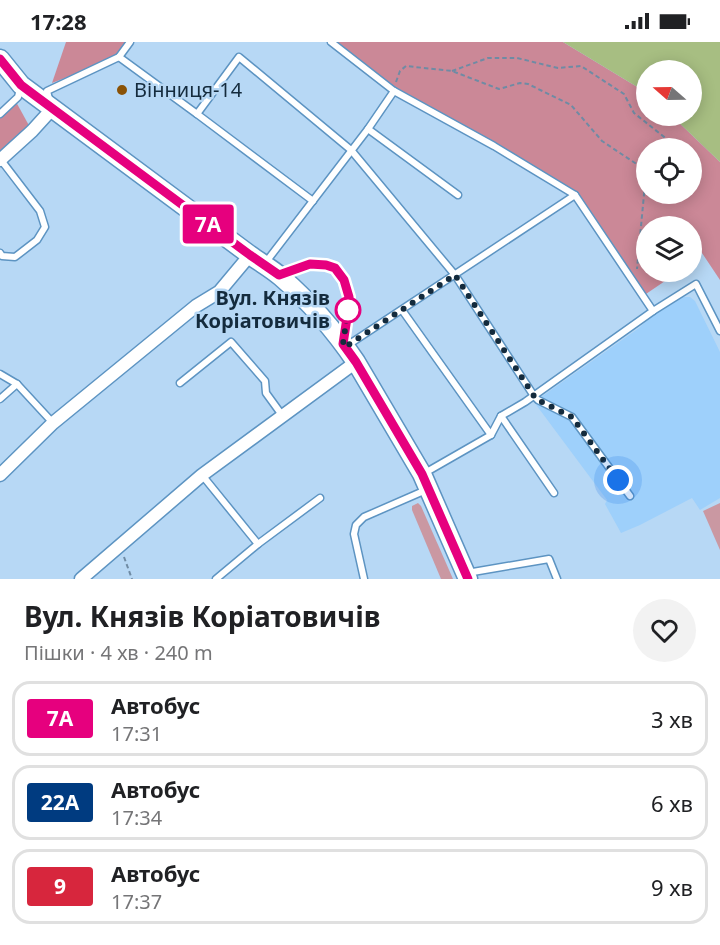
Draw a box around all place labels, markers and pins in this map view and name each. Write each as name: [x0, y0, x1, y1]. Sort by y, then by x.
place label: Вінниця-14: [134, 76, 243, 103]
marker: Вінниця-14: [115, 83, 129, 97]
place label: Вул. Князів Коріатовичів: [195, 284, 330, 334]
marker: Вул. Князів Коріатовичів: [335, 297, 361, 323]

